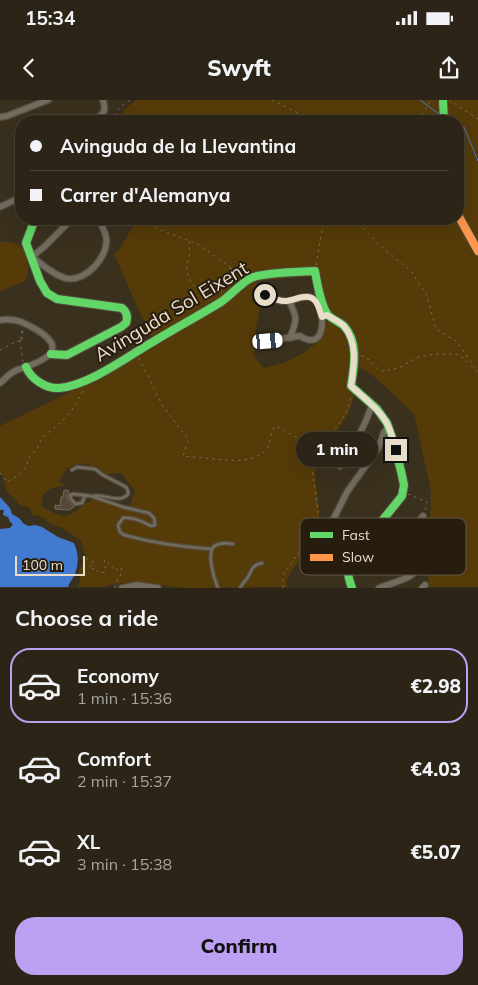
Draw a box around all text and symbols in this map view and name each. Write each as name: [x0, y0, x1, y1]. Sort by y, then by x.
text: 15:34: [25, 6, 75, 30]
icon: back: [15, 54, 43, 82]
text: Swyft: [207, 54, 271, 82]
icon: share: [435, 54, 463, 82]
text: Avinguda de la Llevantina: [60, 134, 296, 158]
text: Carrer d'Alemanya: [60, 183, 230, 207]
street label: Avinguda Sol Eixent: [90, 255, 253, 366]
route start: [254, 284, 276, 306]
car: [252, 332, 283, 350]
callout: 1 min: [296, 432, 378, 468]
text: 1 min: [316, 439, 358, 459]
route end: [385, 439, 407, 461]
legend: [300, 518, 466, 575]
text: Fast: [342, 526, 370, 544]
text: Slow: [342, 548, 374, 566]
scale bar: [15, 552, 85, 576]
text: 100 m: [22, 556, 63, 574]
text: Choose a ride: [15, 604, 158, 632]
icon: car: [17, 663, 62, 708]
text: Economy: [77, 664, 159, 688]
text: €2.98: [410, 674, 461, 698]
text: 1 min · 15:36: [77, 688, 172, 708]
icon: car: [17, 746, 62, 791]
text: Comfort: [77, 747, 151, 771]
text: €4.03: [410, 757, 461, 781]
text: 2 min · 15:37: [77, 771, 172, 791]
icon: car: [17, 829, 62, 874]
text: XL: [77, 830, 100, 854]
text: €5.07: [410, 840, 461, 864]
text: 3 min · 15:38: [77, 854, 172, 874]
button: Confirm: [15, 917, 463, 975]

